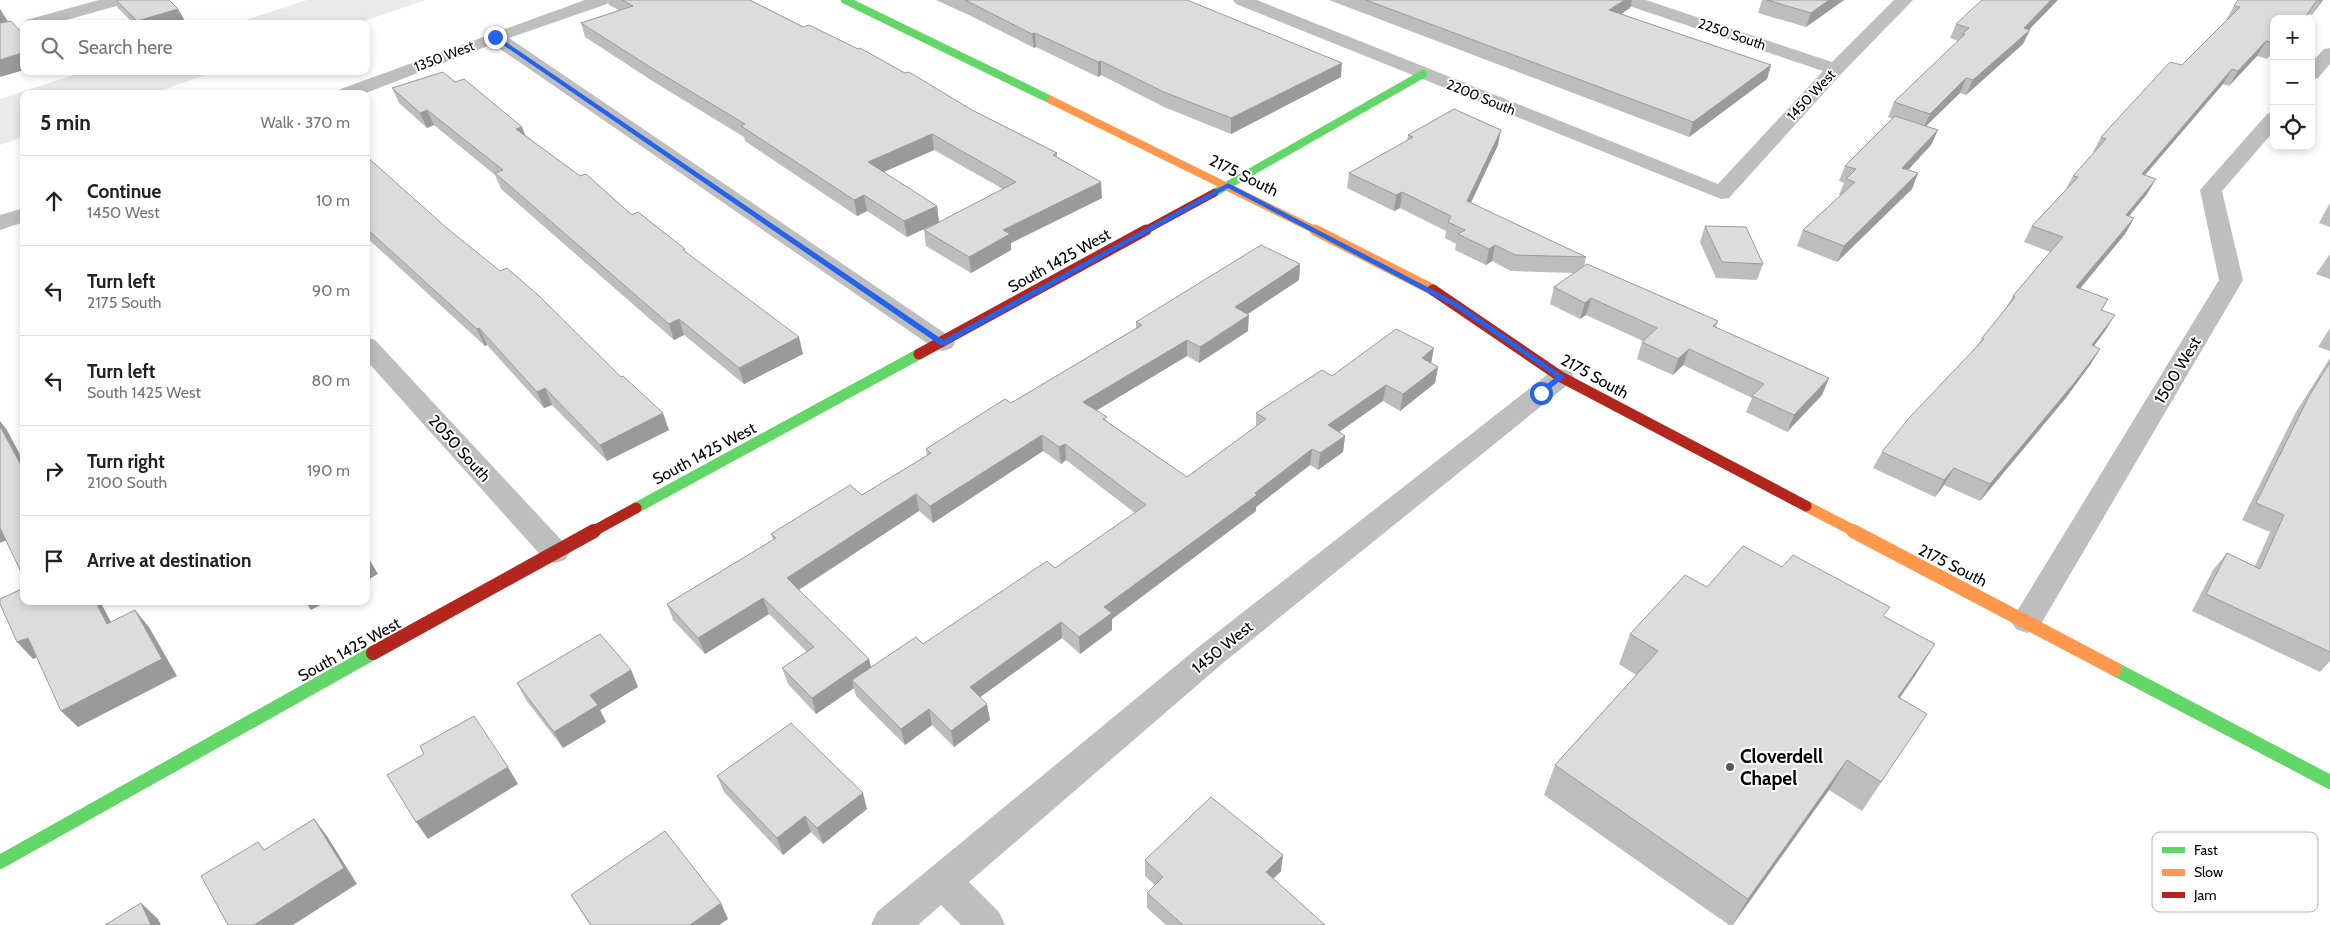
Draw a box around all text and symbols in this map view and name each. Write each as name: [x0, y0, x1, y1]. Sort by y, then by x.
street label: 2250 South: [1696, 14, 1768, 54]
map controls: [2270, 15, 2315, 150]
button: +: [2270, 15, 2315, 60]
search box: [20, 20, 370, 75]
route end: [484, 26, 507, 49]
icon: search: [38, 34, 66, 62]
text: Search here: [78, 36, 172, 59]
street label: 1350 West: [411, 36, 477, 76]
button: −: [2270, 60, 2315, 105]
street label: 1450 West: [1783, 65, 1839, 124]
street label: 2200 South: [1444, 75, 1518, 119]
button: locate: [2270, 105, 2315, 150]
text: 5 min: [40, 110, 91, 135]
text: Walk · 370 m: [261, 113, 350, 132]
street label: 2175 South: [1206, 151, 1281, 200]
text: Continue: [87, 180, 161, 203]
icon: ahead: [40, 187, 68, 215]
text: 10 m: [316, 191, 350, 210]
text: 1450 West: [87, 203, 160, 222]
street label: South 1425 West: [1005, 224, 1114, 296]
text: Turn left: [87, 270, 155, 293]
icon: left: [40, 277, 68, 305]
text: 90 m: [312, 281, 350, 300]
text: 2175 South: [87, 293, 162, 312]
street label: 1500 West: [2150, 333, 2205, 407]
street label: 2175 South: [1558, 350, 1632, 403]
text: Turn left: [87, 360, 155, 383]
icon: left: [40, 367, 68, 395]
text: 80 m: [312, 371, 350, 390]
route start: [1530, 382, 1553, 405]
text: South 1425 West: [87, 383, 201, 402]
street label: 2050 South: [425, 411, 495, 486]
street label: South 1425 West: [649, 418, 760, 489]
text: Turn right: [87, 450, 165, 473]
icon: right: [40, 457, 68, 485]
text: 190 m: [307, 461, 350, 480]
text: 2100 South: [87, 473, 167, 492]
street label: 2175 South: [1915, 540, 1990, 591]
icon: arrive: [40, 547, 68, 575]
text: Arrive at destination: [87, 549, 251, 572]
street label: South 1425 West: [295, 613, 404, 685]
street label: 1450 West: [1188, 617, 1257, 678]
place label: Cloverdell Chapel: [1740, 745, 1823, 790]
marker: Cloverdell Chapel: [1724, 761, 1736, 773]
legend: [2152, 832, 2318, 912]
text: Fast: [2194, 841, 2218, 859]
text: Slow: [2194, 863, 2223, 881]
text: Jam: [2193, 886, 2216, 904]

